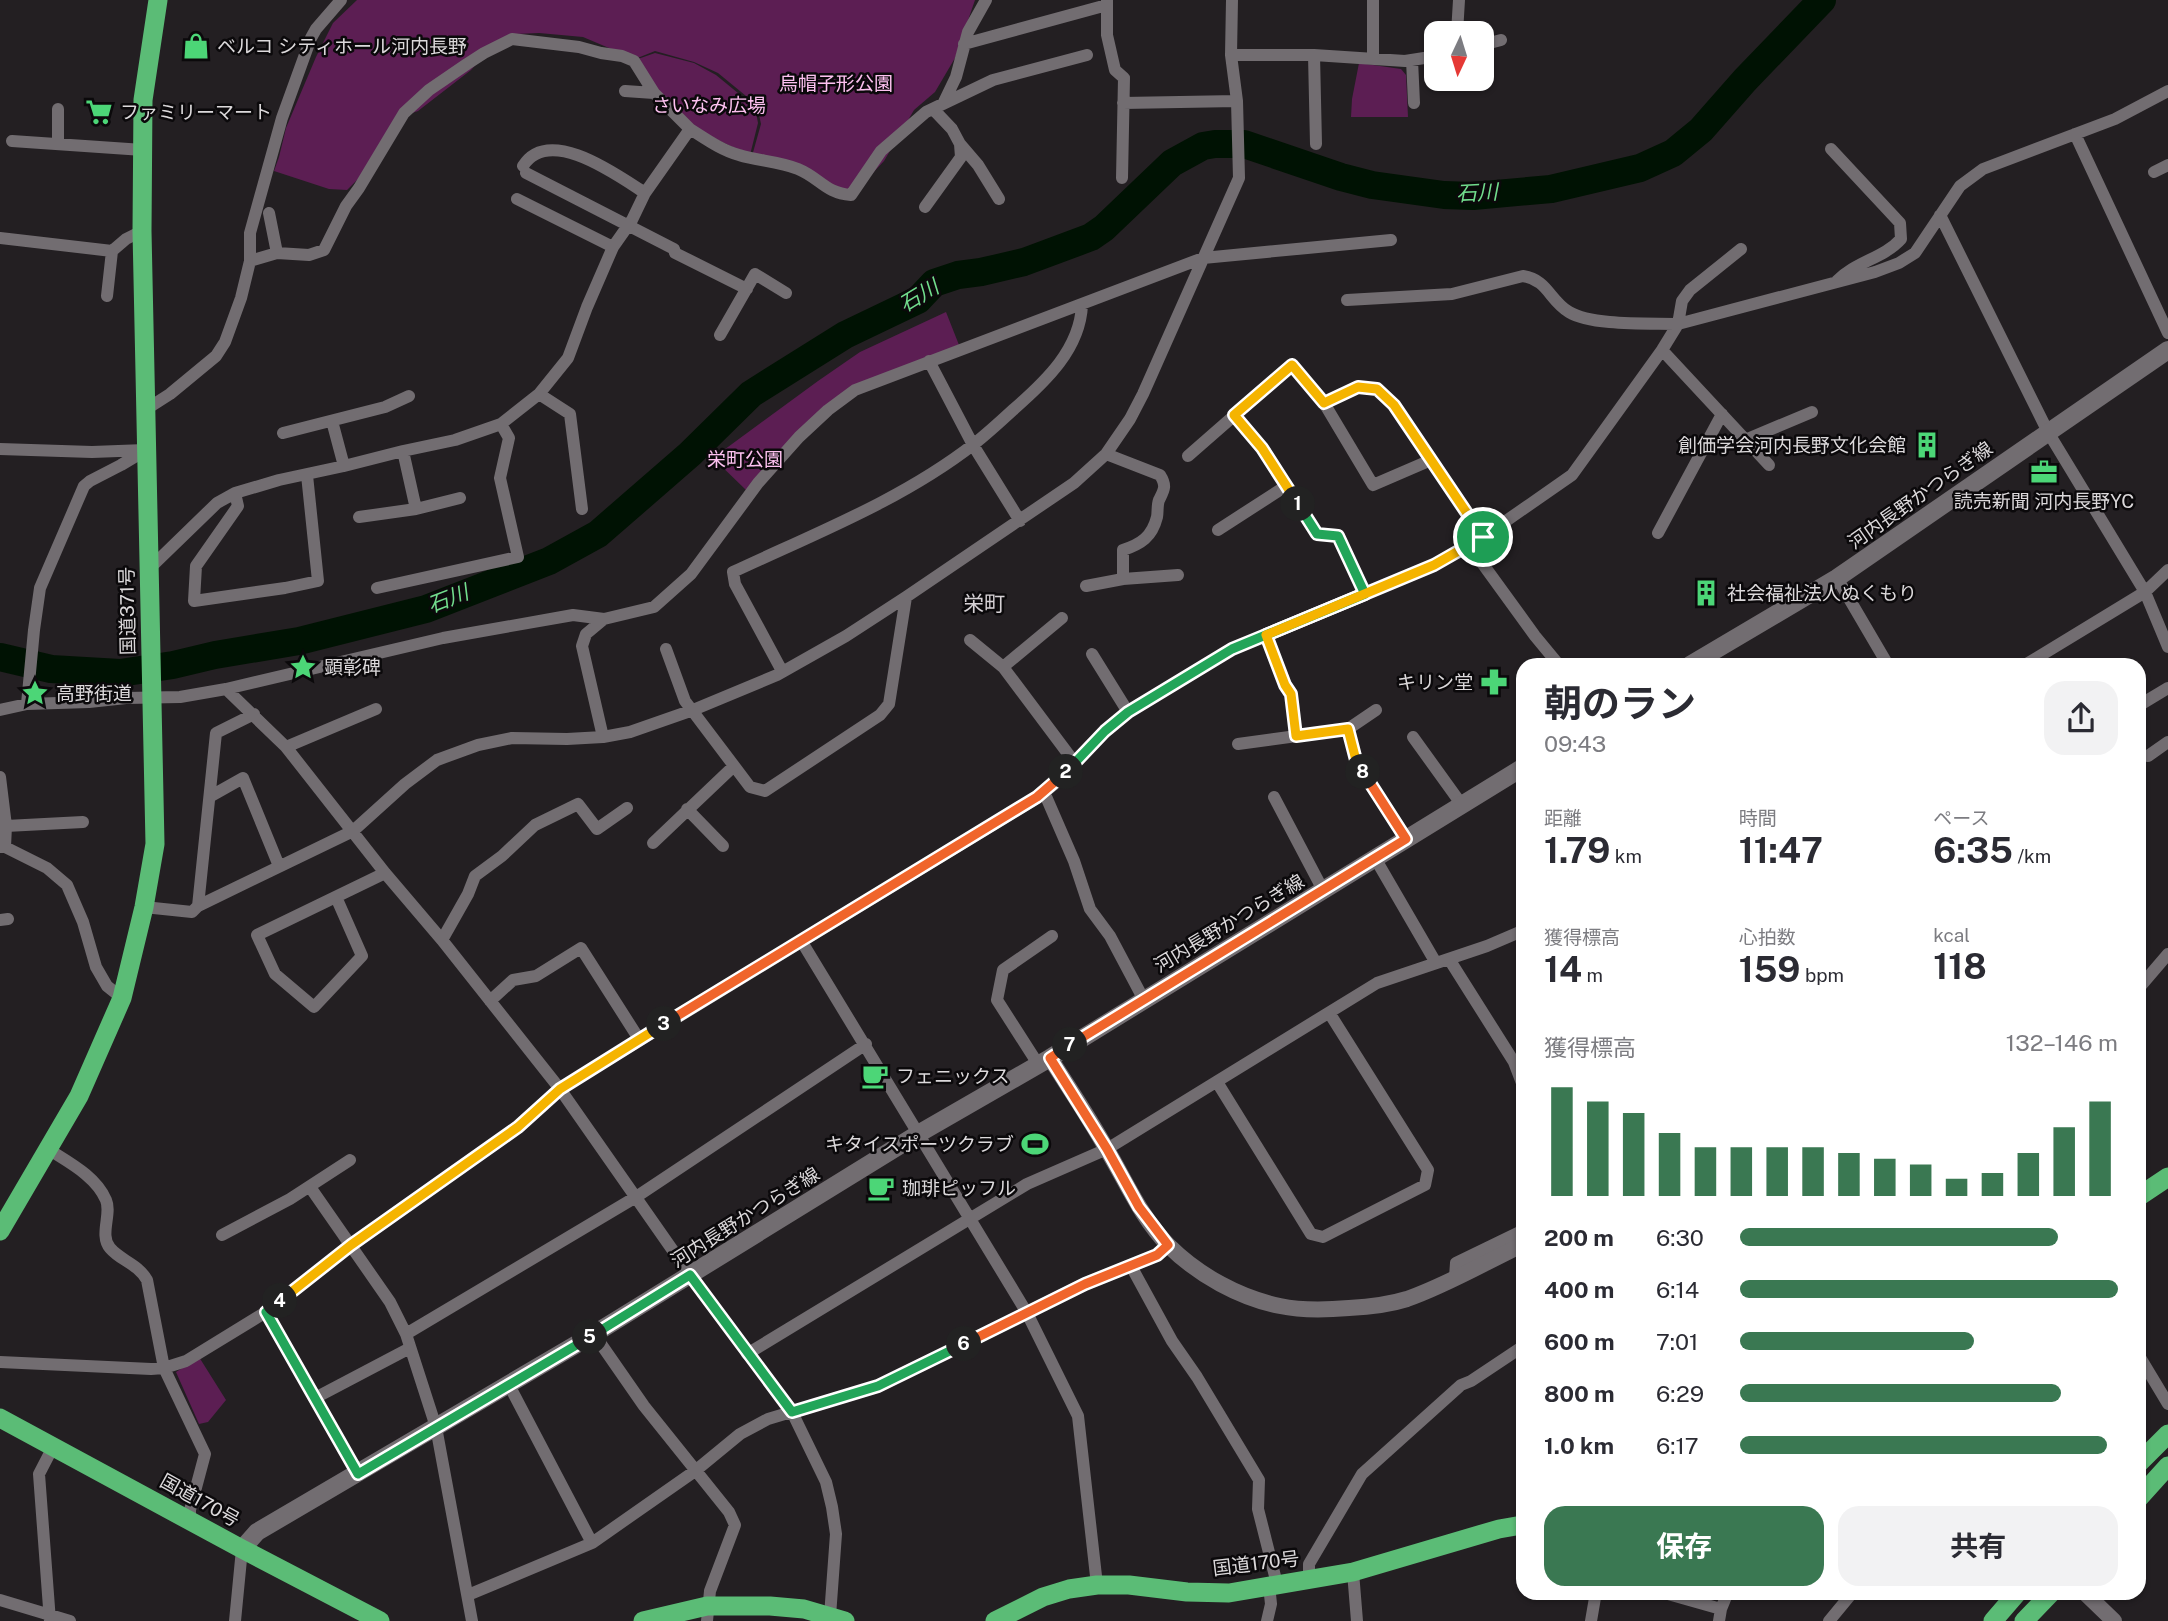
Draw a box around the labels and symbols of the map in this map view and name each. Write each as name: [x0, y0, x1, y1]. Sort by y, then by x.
north arrow: [1424, 21, 1494, 91]
shop icon: ベルコ シティホール河内長野: [181, 31, 211, 61]
place label: ベルコ シティホール河内長野: [217, 35, 467, 57]
park label: 烏帽子形公園: [779, 72, 893, 94]
park label: さいなみ広場: [652, 94, 766, 116]
supermarket icon: ファミリーマート: [84, 97, 114, 127]
place label: ファミリーマート: [120, 101, 272, 123]
water label: 石川: [1455, 179, 1501, 206]
water label: 石川: [894, 273, 945, 317]
building icon: 創価学会河内長野文化会館: [1912, 430, 1942, 460]
place label: 創価学会河内長野文化会館: [1678, 434, 1906, 456]
street label: 河内長野かつらぎ線: [1844, 437, 1996, 553]
park label: 栄町公園: [707, 448, 783, 470]
office icon: 読売新聞 河内長野YC: [2029, 457, 2059, 487]
pin: 1: [1280, 486, 1316, 522]
place label: 読売新聞 河内長野YC: [1954, 490, 2134, 512]
pin: [1453, 507, 1513, 567]
street label: 国道371号: [115, 567, 139, 655]
building icon: 社会福祉法人ぬくもり: [1691, 578, 1721, 608]
water label: 石川: [424, 579, 474, 618]
place label: 社会福祉法人ぬくもり: [1727, 582, 1917, 604]
district label: 栄町: [963, 591, 1005, 616]
place icon: 顕彰碑: [288, 652, 318, 682]
place label: 顕彰碑: [324, 656, 381, 678]
pharmacy icon: キリン堂: [1479, 667, 1509, 697]
place label: キリン堂: [1397, 671, 1473, 693]
place icon: 高野街道: [20, 678, 50, 708]
place label: 高野街道: [56, 682, 132, 704]
pin: 2: [1048, 754, 1084, 790]
pin: 8: [1346, 754, 1380, 790]
street label: 河内長野かつらぎ線: [1150, 870, 1308, 976]
pin: 3: [646, 1006, 682, 1042]
pin: 7: [1052, 1028, 1088, 1062]
cafe icon: フェニックス: [860, 1061, 890, 1091]
place label: フェニックス: [896, 1065, 1009, 1087]
sports icon: キタイスポーツクラブ: [1020, 1129, 1050, 1159]
place label: キタイスポーツクラブ: [825, 1133, 1014, 1155]
street label: 河内長野かつらぎ線: [667, 1162, 823, 1272]
cafe icon: 珈琲ピッフル: [866, 1173, 896, 1203]
place label: 珈琲ピッフル: [902, 1177, 1016, 1199]
pin: 4: [262, 1284, 298, 1318]
pin: 5: [572, 1320, 608, 1354]
pin: 6: [946, 1326, 982, 1362]
street label: 国道170号: [156, 1469, 244, 1531]
street label: 国道170号: [1211, 1547, 1301, 1579]

